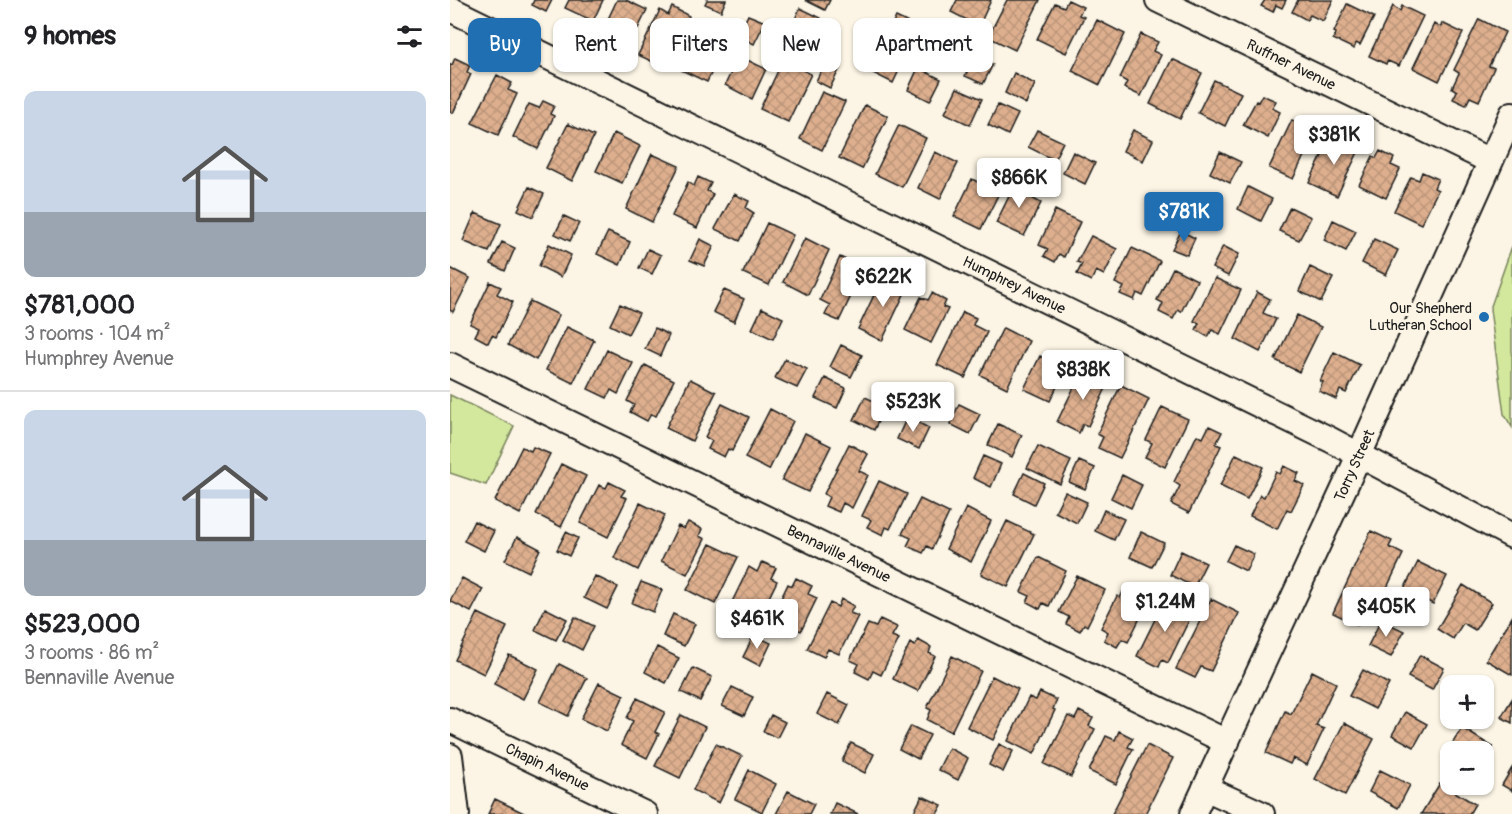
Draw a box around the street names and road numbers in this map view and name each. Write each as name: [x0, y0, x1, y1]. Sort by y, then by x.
street label: Ruffner Avenue: [1243, 35, 1339, 94]
street label: Humphrey Avenue: [959, 252, 1069, 318]
street label: Torry Street: [1330, 426, 1379, 504]
street label: Bennaville Avenue: [784, 520, 894, 587]
street label: Chapin Avenue: [502, 739, 593, 795]

